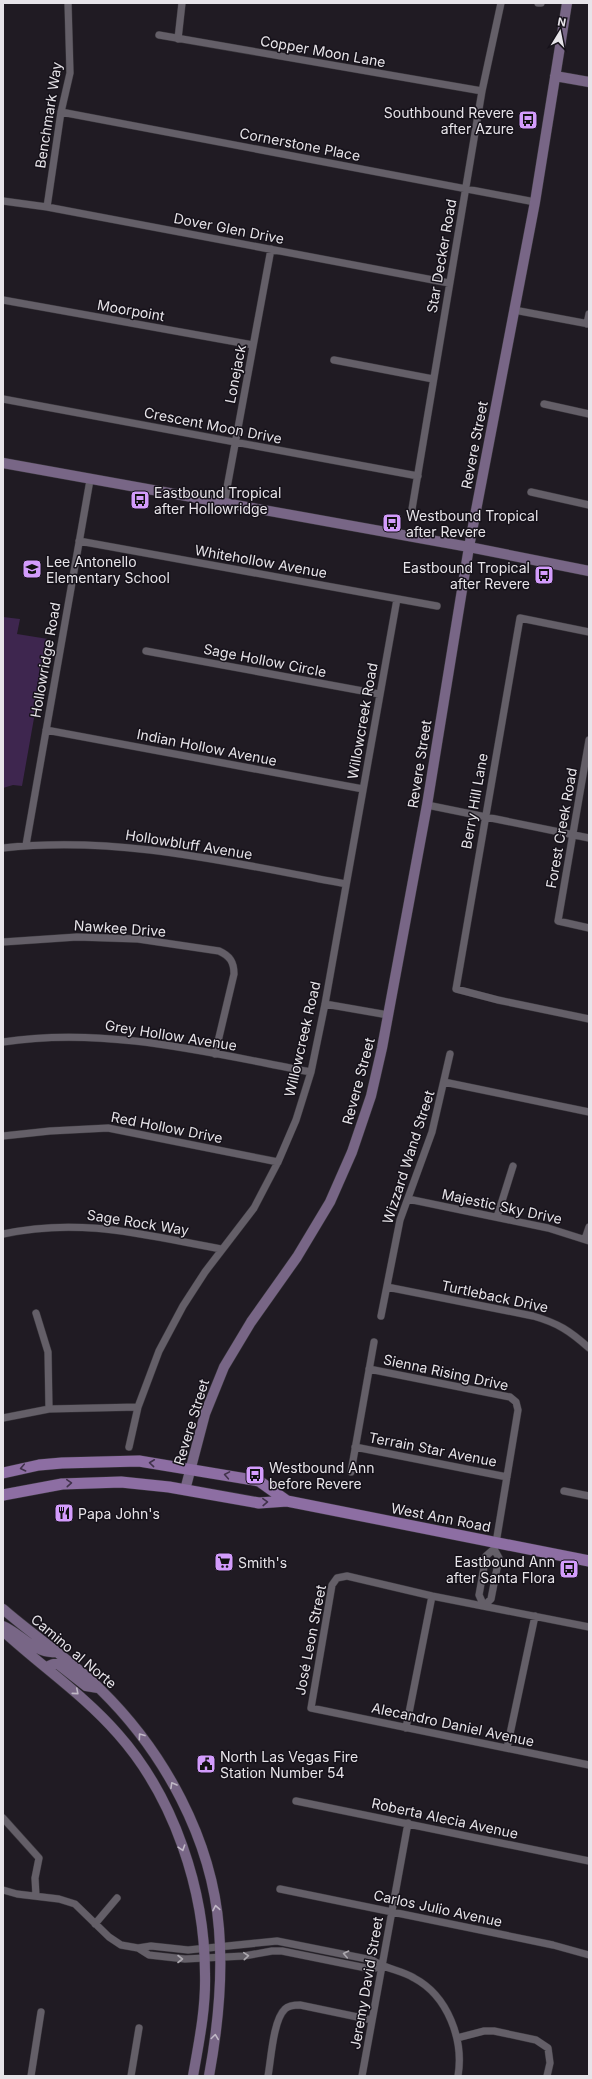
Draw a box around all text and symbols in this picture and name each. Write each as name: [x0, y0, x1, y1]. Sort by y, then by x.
north arrow: [540, 12, 580, 52]
text: N: [556, 15, 567, 30]
street label: Copper Moon Lane: [259, 32, 387, 70]
street label: Benchmark Way: [31, 60, 65, 170]
place label: Southbound Revere after Azure: [384, 104, 514, 137]
bus stop icon: Southbound Revere after Azure: [517, 109, 539, 131]
street label: Cornerstone Place: [238, 124, 362, 164]
street label: Star Decker Road: [423, 198, 459, 314]
street label: Dover Glen Drive: [172, 209, 286, 247]
street label: Moorpoint: [96, 296, 166, 324]
street label: Lonejack: [221, 343, 249, 405]
street label: Revere Street: [457, 399, 491, 490]
street label: Crescent Moon Drive: [143, 403, 283, 447]
place label: Eastbound Tropical after Hollowridge: [154, 484, 281, 517]
bus stop icon: Eastbound Tropical after Hollowridge: [129, 489, 151, 511]
place label: Westbound Tropical after Revere: [406, 507, 538, 540]
bus stop icon: Westbound Tropical after Revere: [381, 512, 403, 534]
street label: Whitehollow Avenue: [193, 541, 329, 581]
place label: Lee Antonello Elementary School: [46, 553, 170, 586]
school or university icon: Lee Antonello Elementary School: [21, 558, 43, 580]
place label: Eastbound Tropical after Revere: [403, 559, 530, 592]
bus stop icon: Eastbound Tropical after Revere: [533, 564, 555, 586]
street label: Hollowridge Road: [26, 601, 64, 719]
street label: Sage Hollow Circle: [202, 640, 328, 680]
street label: Willowcreek Road: [343, 661, 381, 781]
street label: Revere Street: [404, 718, 434, 809]
street label: Indian Hollow Avenue: [136, 725, 278, 769]
street label: Berry Hill Lane: [457, 752, 491, 850]
street label: Forest Creek Road: [542, 766, 580, 890]
street label: Hollowbluff Avenue: [124, 826, 254, 862]
street label: Nawkee Drive: [73, 916, 167, 940]
street label: Willowcreek Road: [280, 980, 324, 1098]
street label: Grey Hollow Avenue: [104, 1016, 238, 1054]
street label: Revere Street: [338, 1035, 378, 1126]
street label: Wizzard Wand Street: [378, 1088, 438, 1226]
street label: Red Hollow Drive: [110, 1108, 224, 1146]
street label: Majestic Sky Drive: [440, 1185, 564, 1227]
street label: Sage Rock Way: [86, 1206, 190, 1238]
street label: Turtleback Drive: [440, 1276, 550, 1316]
street label: Sienna Rising Drive: [382, 1350, 510, 1394]
street label: Revere Street: [170, 1377, 212, 1467]
street label: Terrain Star Avenue: [367, 1428, 499, 1470]
one-way arrow: [149, 1459, 155, 1468]
place label: Westbound Ann before Revere: [269, 1459, 374, 1492]
one-way arrow: [20, 1464, 26, 1472]
bus stop icon: Westbound Ann before Revere: [244, 1464, 266, 1486]
one-way arrow: [224, 1472, 230, 1480]
one-way arrow: [66, 1479, 72, 1488]
one-way arrow: [262, 1498, 268, 1507]
street label: West Ann Road: [390, 1499, 492, 1535]
restaurant icon: Papa John's: [53, 1502, 75, 1524]
place label: Papa John's: [78, 1505, 160, 1522]
supermarket icon: Smith's: [213, 1551, 235, 1573]
place label: Eastbound Ann after Santa Flora: [446, 1553, 555, 1586]
place label: Smith's: [238, 1554, 287, 1571]
bus stop icon: Eastbound Ann after Santa Flora: [558, 1558, 580, 1580]
street label: José Leon Street: [291, 1583, 329, 1697]
street label: Camino al Norte: [28, 1610, 120, 1692]
one-way arrow: [72, 1687, 79, 1694]
street label: Alecandro Daniel Avenue: [370, 1698, 536, 1750]
one-way arrow: [139, 1733, 146, 1740]
place label: North Las Vegas Fire Station Number 54: [220, 1748, 358, 1781]
public building icon: North Las Vegas Fire Station Number 54: [195, 1753, 217, 1775]
one-way arrow: [171, 1782, 178, 1789]
street label: Roberta Alecia Avenue: [370, 1794, 520, 1842]
one-way arrow: [178, 1844, 186, 1851]
street label: Carlos Julio Avenue: [372, 1886, 504, 1930]
one-way arrow: [212, 1905, 221, 1911]
street label: Jeremy David Street: [346, 1915, 386, 2051]
one-way arrow: [343, 1950, 349, 1958]
one-way arrow: [243, 1951, 249, 1960]
one-way arrow: [177, 1955, 183, 1963]
one-way arrow: [210, 2034, 219, 2041]

